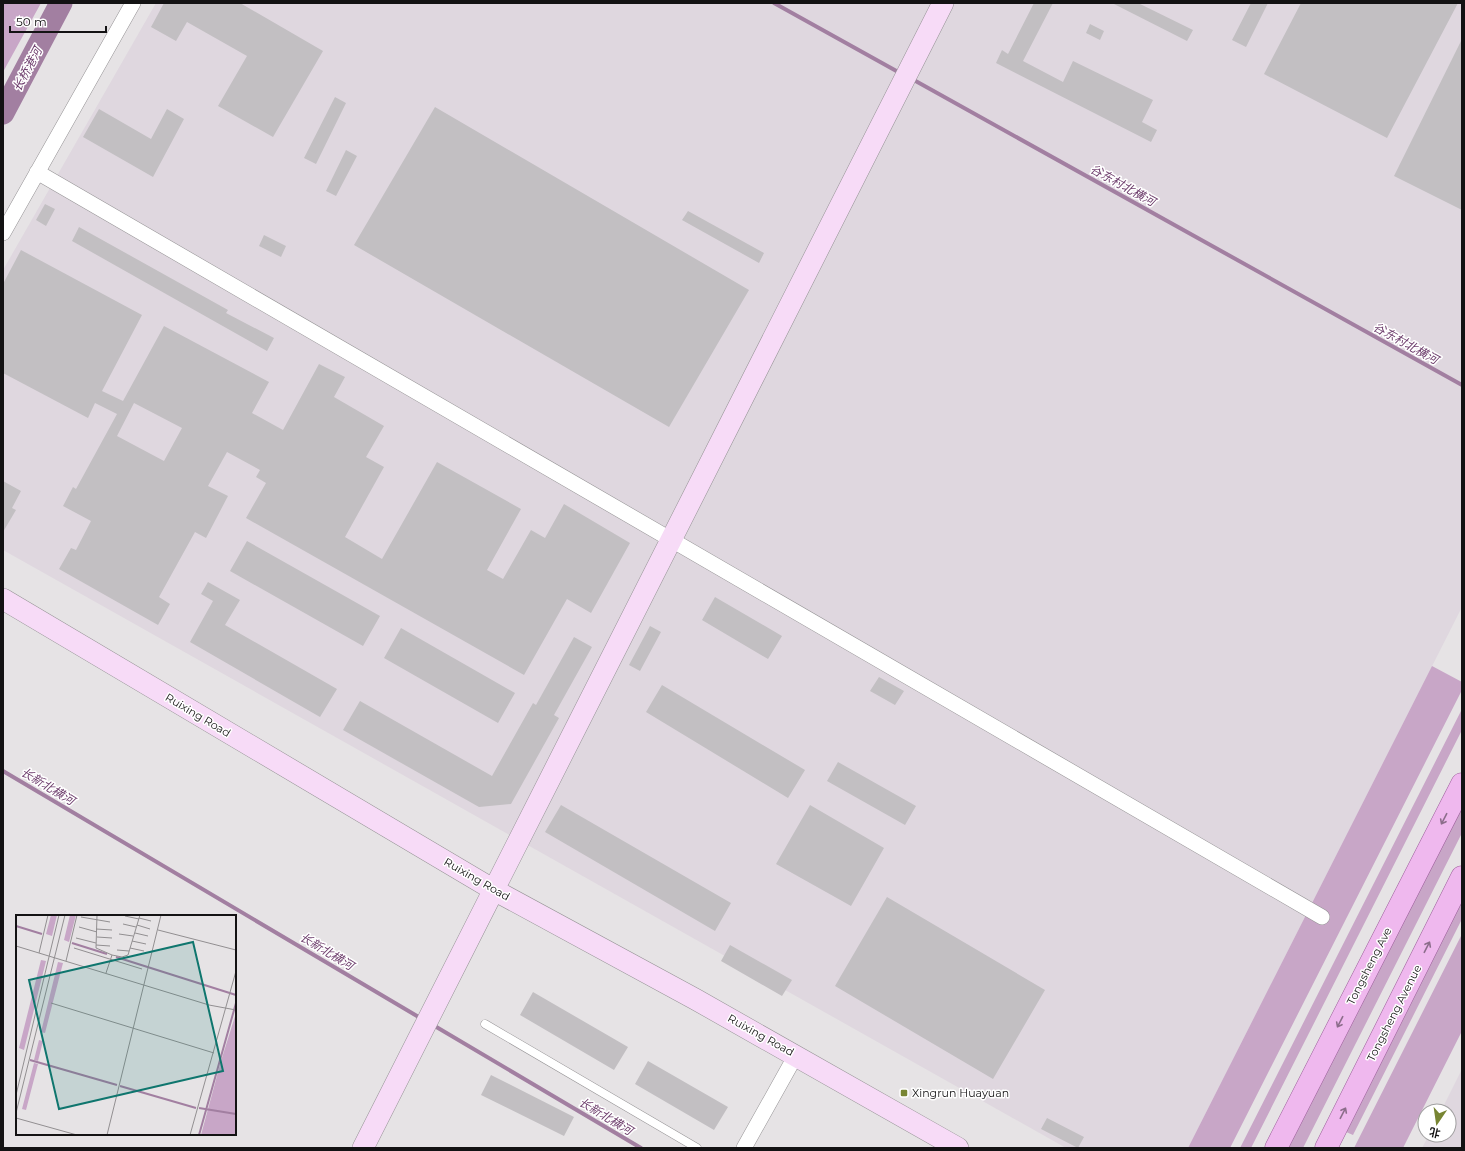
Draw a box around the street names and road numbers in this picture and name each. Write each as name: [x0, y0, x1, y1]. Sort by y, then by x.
street label: Ruixing Road: [163, 690, 233, 740]
street label: Ruixing Road: [442, 854, 512, 904]
street label: Tongsheng Ave: [1343, 925, 1395, 1007]
street label: Tongsheng Avenue: [1364, 962, 1425, 1064]
street label: Ruixing Road: [725, 1011, 797, 1059]

